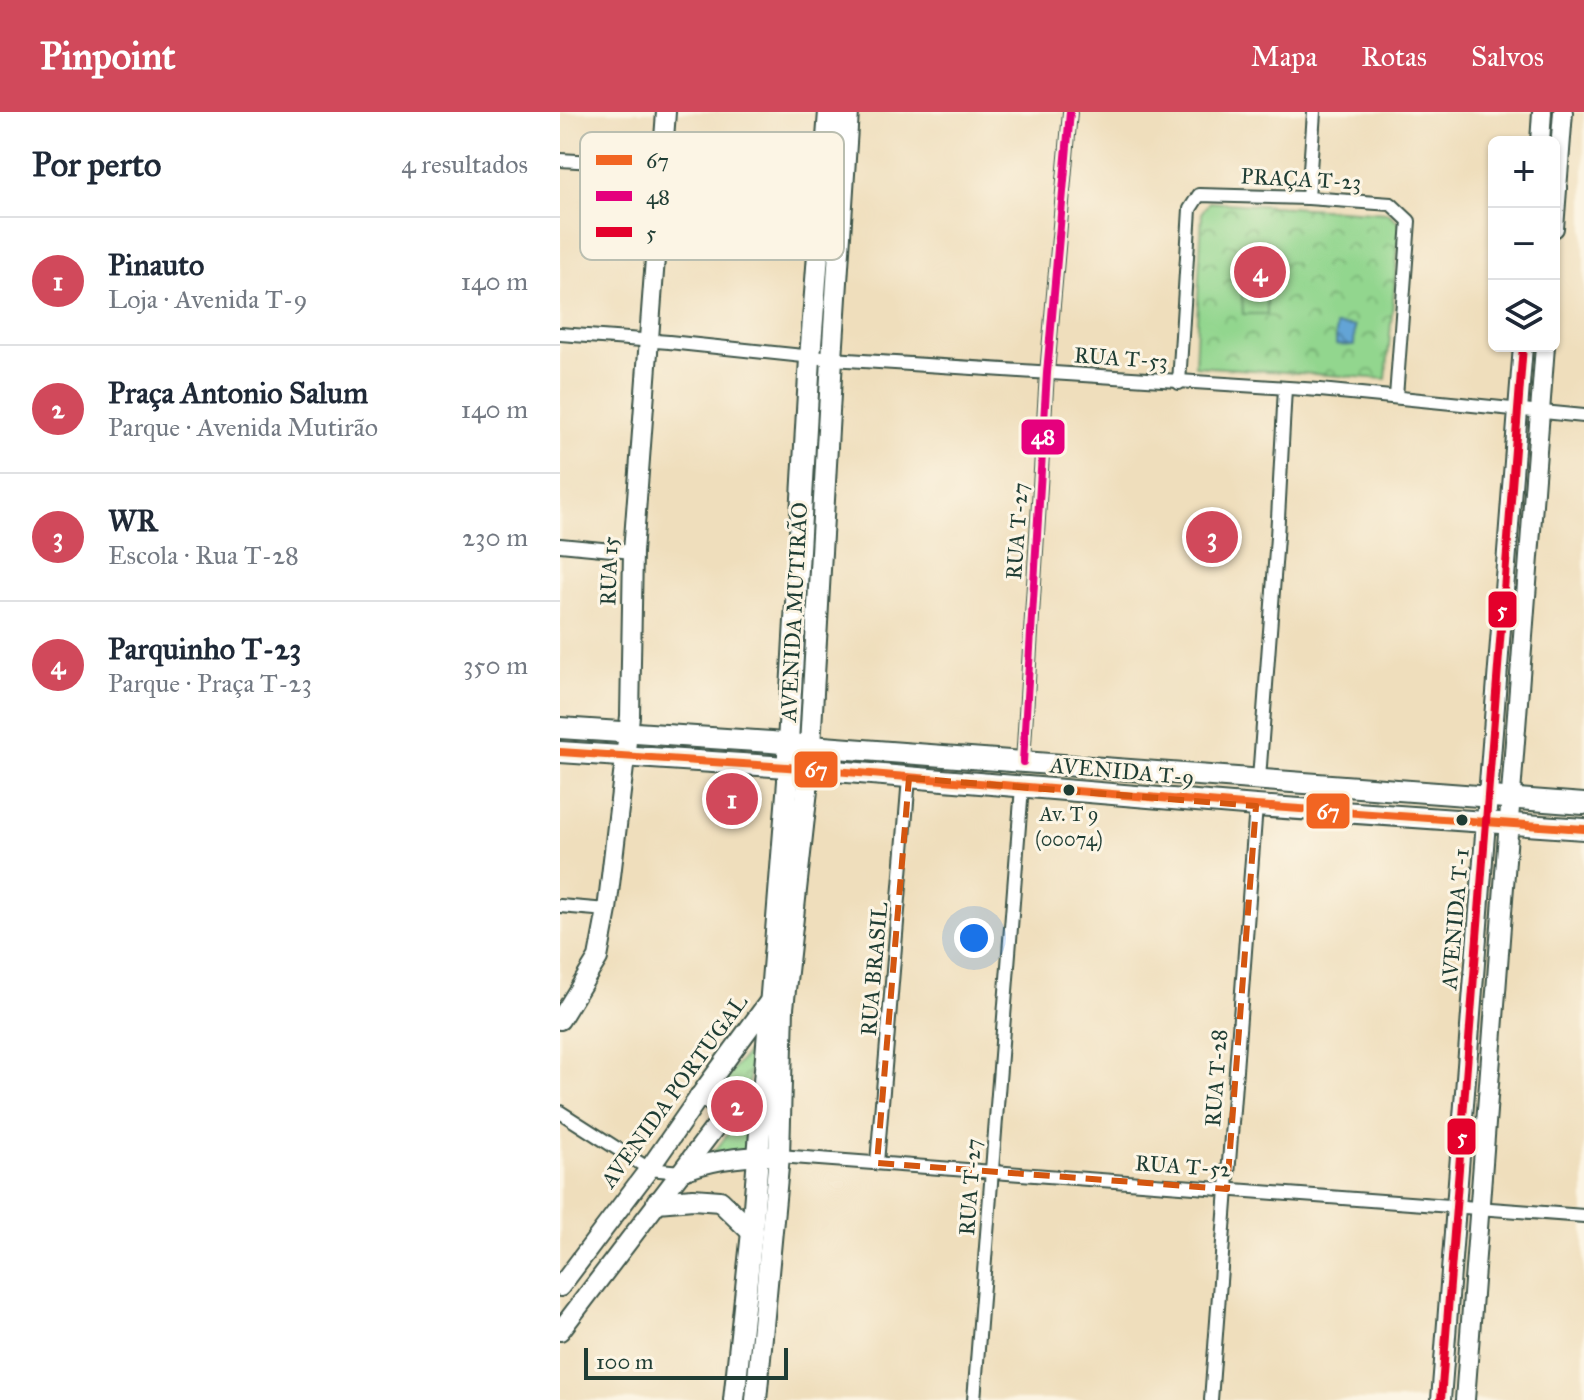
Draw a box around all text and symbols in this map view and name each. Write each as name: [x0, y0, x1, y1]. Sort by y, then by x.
text: Pinpoint: [40, 33, 176, 79]
text: Mapa: [1251, 39, 1317, 74]
text: Rotas: [1361, 39, 1427, 74]
text: Salvos: [1471, 39, 1544, 74]
legend: [580, 132, 844, 260]
map controls: [1488, 136, 1560, 352]
button: +: [1488, 136, 1560, 208]
text: Por perto: [32, 144, 161, 185]
text: 67: [646, 147, 669, 174]
text: 4 resultados: [401, 148, 528, 180]
street label: PRAÇA T-23: [1240, 162, 1362, 196]
text: 48: [646, 183, 670, 210]
button: −: [1488, 208, 1560, 280]
text: 5: [646, 219, 656, 246]
pin: 4: [1234, 242, 1286, 302]
text: Pinauto: [108, 247, 204, 283]
text: 1: [53, 265, 63, 297]
text: 140 m: [461, 265, 528, 297]
button: layers: [1488, 280, 1560, 352]
text: Loja · Avenida T-9: [108, 283, 307, 315]
street label: RUA T-53: [1073, 341, 1169, 375]
text: Praça Antonio Salum: [108, 375, 368, 411]
text: 2: [52, 393, 64, 425]
text: 140 m: [461, 393, 528, 425]
text: Parque · Avenida Mutirão: [108, 411, 378, 443]
line badge: 48: [1020, 418, 1066, 456]
text: 48: [1031, 423, 1055, 450]
street label: RUA T-27: [1000, 482, 1034, 580]
street label: AVENIDA MUTIRÃO: [775, 501, 813, 724]
text: WR: [108, 503, 158, 539]
pin: 3: [1186, 507, 1238, 567]
text: 3: [53, 521, 63, 553]
text: 230 m: [462, 521, 528, 553]
street label: RUA 15: [594, 536, 624, 606]
text: Escola · Rua T-28: [108, 539, 299, 571]
line badge: 5: [1487, 590, 1518, 629]
text: 5: [1497, 596, 1508, 623]
text: Parquinho T-23: [108, 631, 301, 667]
text: 4: [51, 649, 65, 681]
text: 350 m: [463, 649, 528, 681]
text: Parque · Praça T-23: [108, 667, 312, 699]
line badge: 67: [793, 750, 839, 789]
street label: AVENIDA T-9: [1048, 751, 1195, 791]
text: 67: [804, 756, 828, 783]
pin: 1: [706, 769, 758, 829]
marker: Av. T 9 (00074): [1061, 782, 1077, 798]
line badge: 67: [1305, 792, 1351, 830]
text: 67: [1316, 798, 1340, 825]
place label: Av. T 9 (00074): [1035, 802, 1103, 852]
unlabelled marker: [1454, 812, 1470, 828]
street label: AVENIDA T-1: [1435, 847, 1475, 992]
street label: RUA BRASIL: [855, 901, 893, 1037]
your location: [954, 918, 994, 958]
street label: AVENIDA PORTUGAL: [594, 989, 753, 1194]
street label: RUA T-28: [1199, 1028, 1233, 1128]
pin: 2: [711, 1076, 763, 1136]
line badge: 5: [1446, 1117, 1477, 1156]
text: 5: [1457, 1123, 1468, 1150]
street label: RUA T-27: [953, 1138, 987, 1236]
street label: RUA T-52: [1134, 1149, 1232, 1183]
scale bar: [584, 1344, 788, 1380]
text: 100 m: [596, 1348, 653, 1375]

